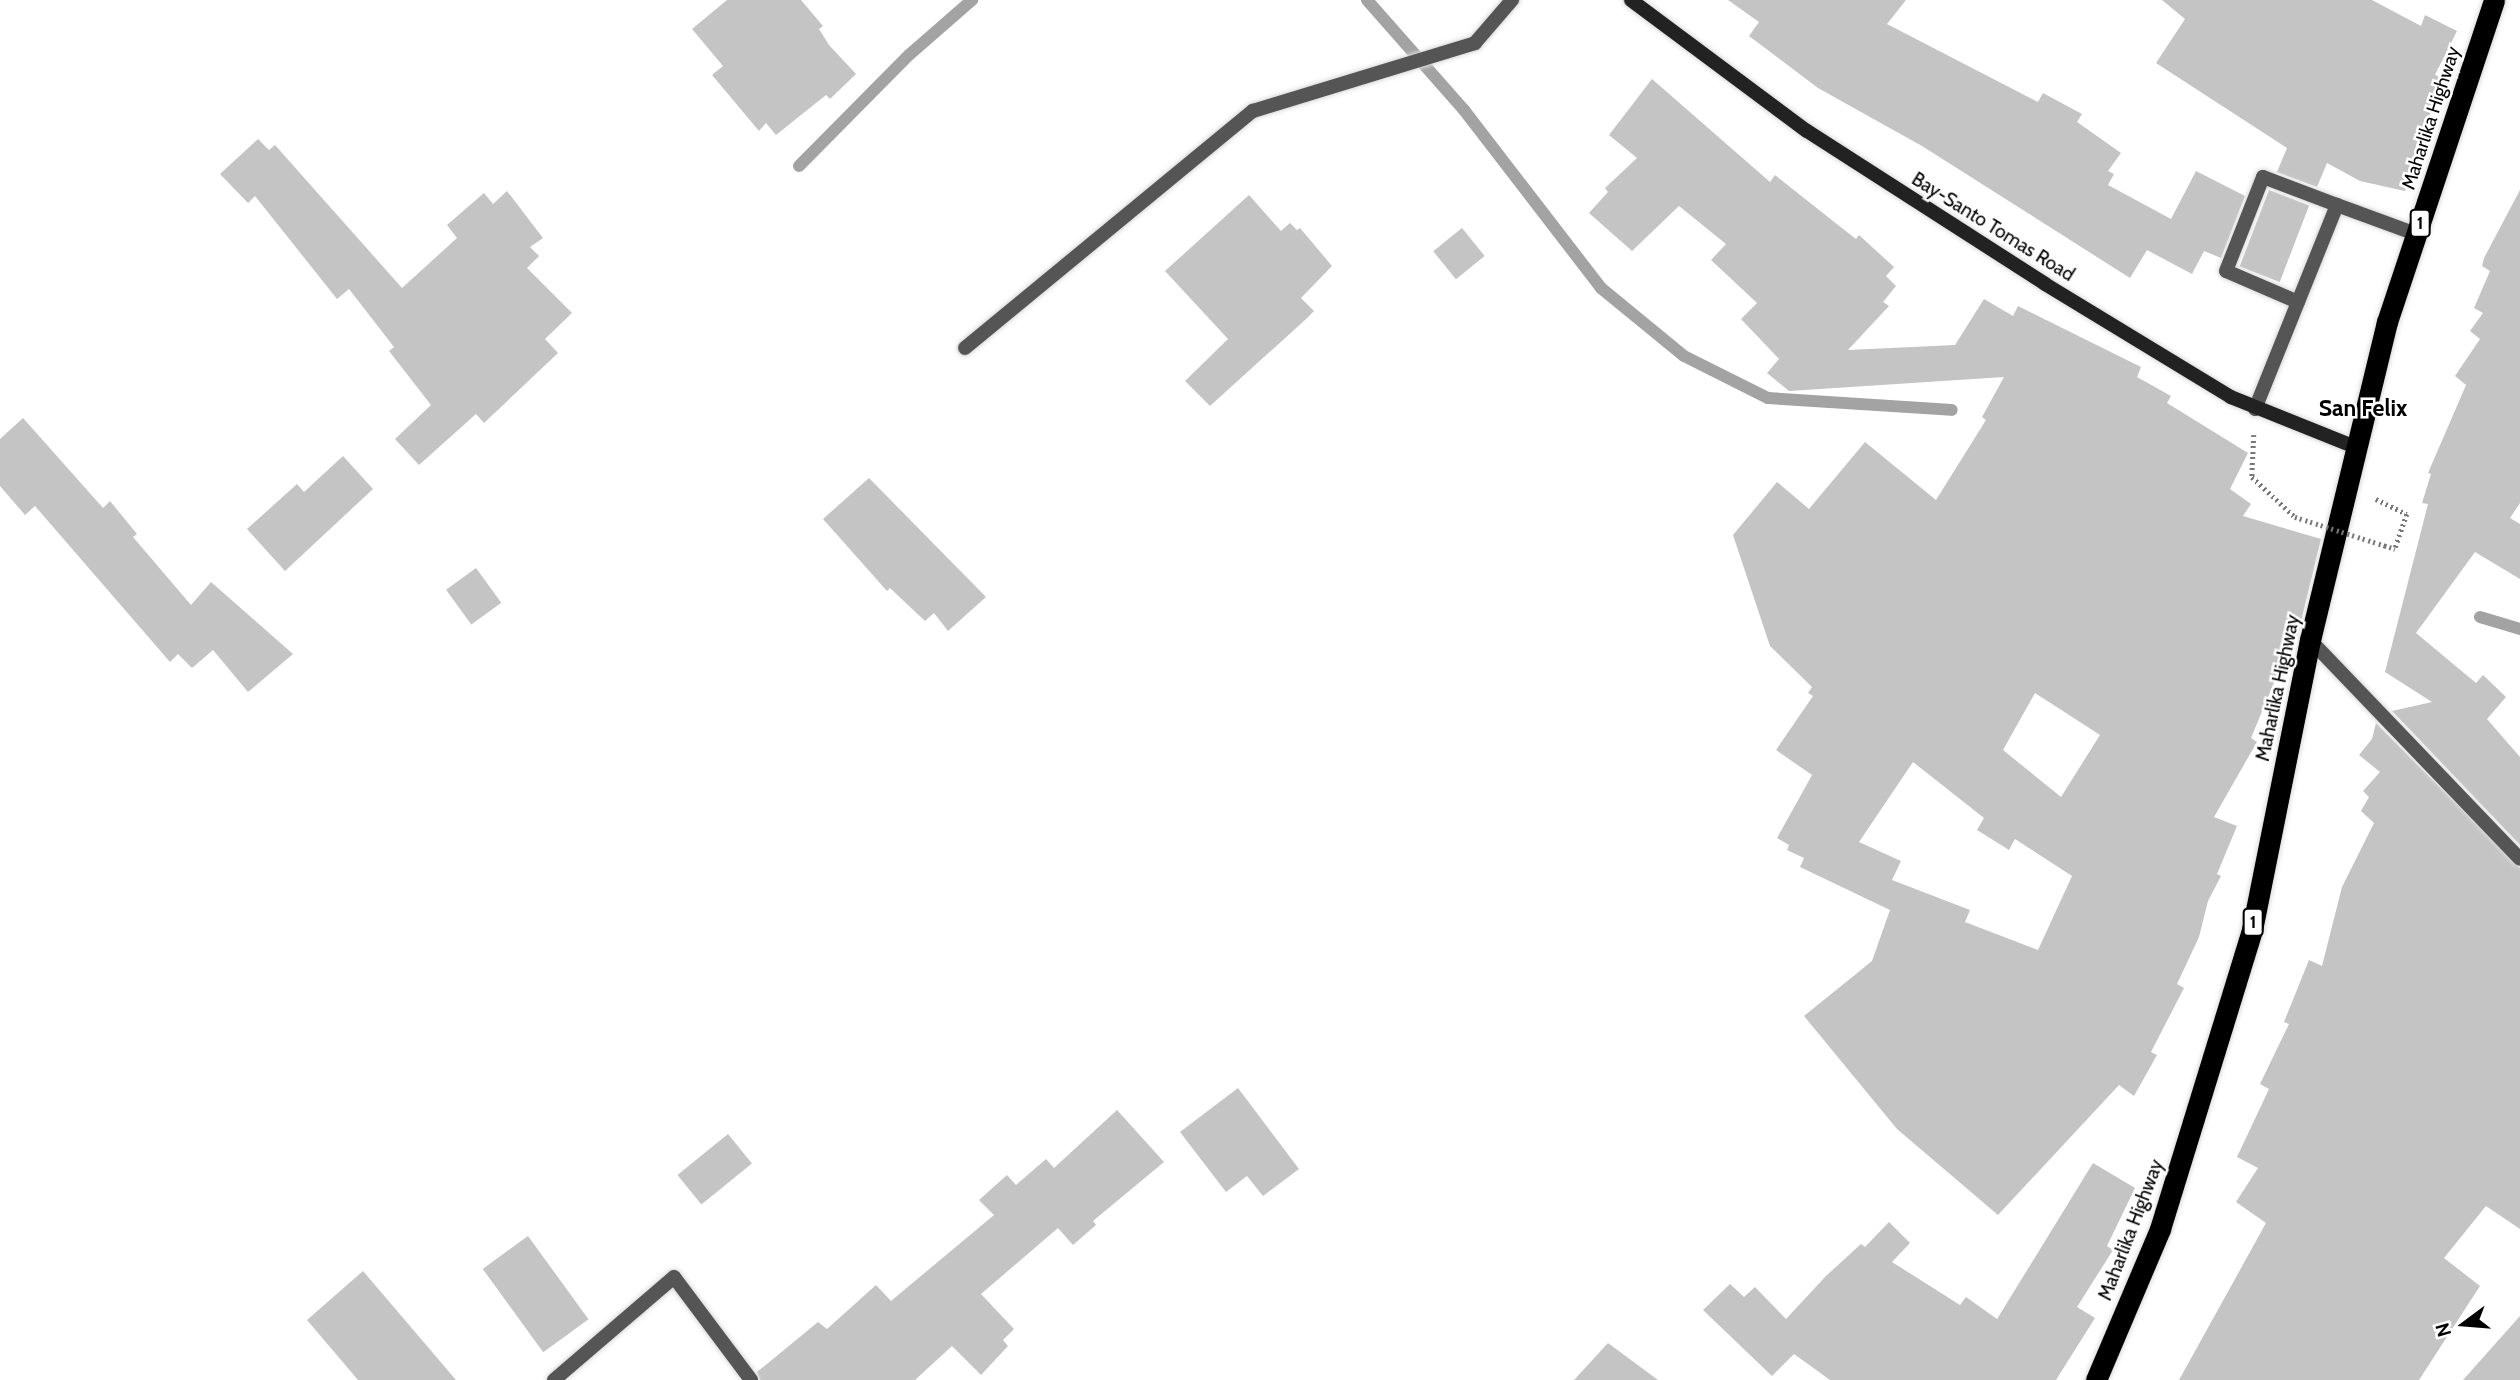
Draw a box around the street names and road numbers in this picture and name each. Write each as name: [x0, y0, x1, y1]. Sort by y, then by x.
street label: Maharlika Highway: [2397, 44, 2465, 192]
street label: Bay-Santo Tomas Road: [1907, 168, 2079, 286]
road number: 1: [2410, 208, 2430, 238]
street label: Maharlika Highway: [2251, 613, 2305, 763]
road number: 1: [2242, 908, 2264, 937]
street label: Maharlika Highway: [2094, 1156, 2168, 1304]

